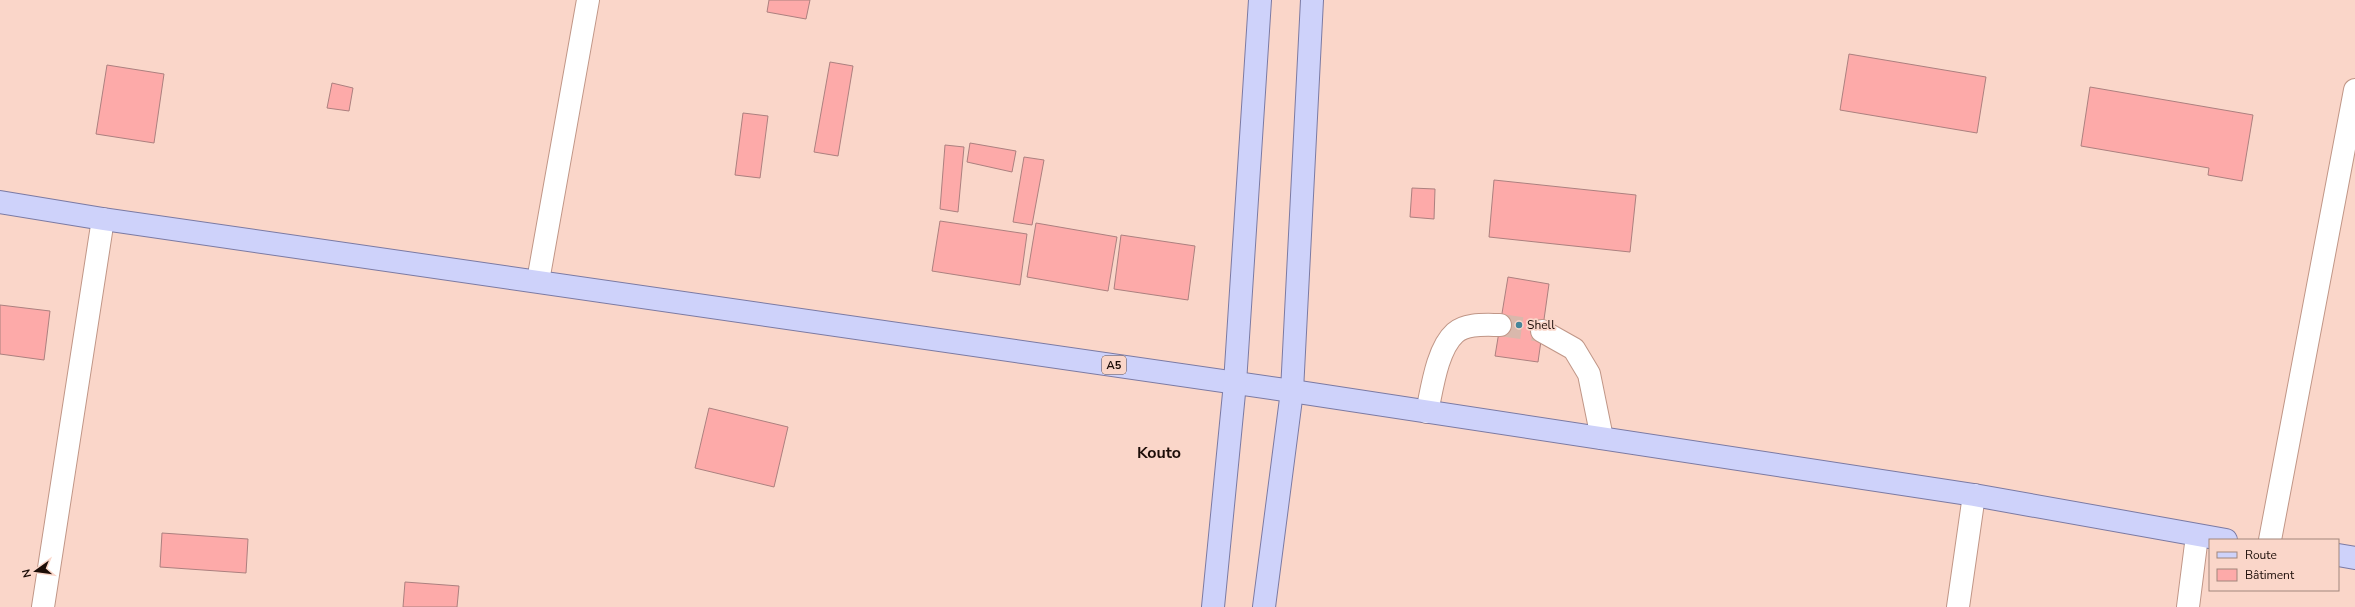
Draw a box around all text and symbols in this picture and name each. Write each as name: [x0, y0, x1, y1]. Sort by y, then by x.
place label: Shell: [1527, 317, 1555, 333]
marker: Shell: [1514, 320, 1524, 330]
road number: A5: [1102, 356, 1126, 374]
district label: Kouto: [1137, 442, 1181, 464]
legend: [2209, 539, 2339, 591]
text: Route: [2245, 547, 2277, 563]
north arrow: [16, 551, 56, 591]
text: N: [19, 567, 35, 579]
text: Bâtiment: [2245, 567, 2295, 583]

